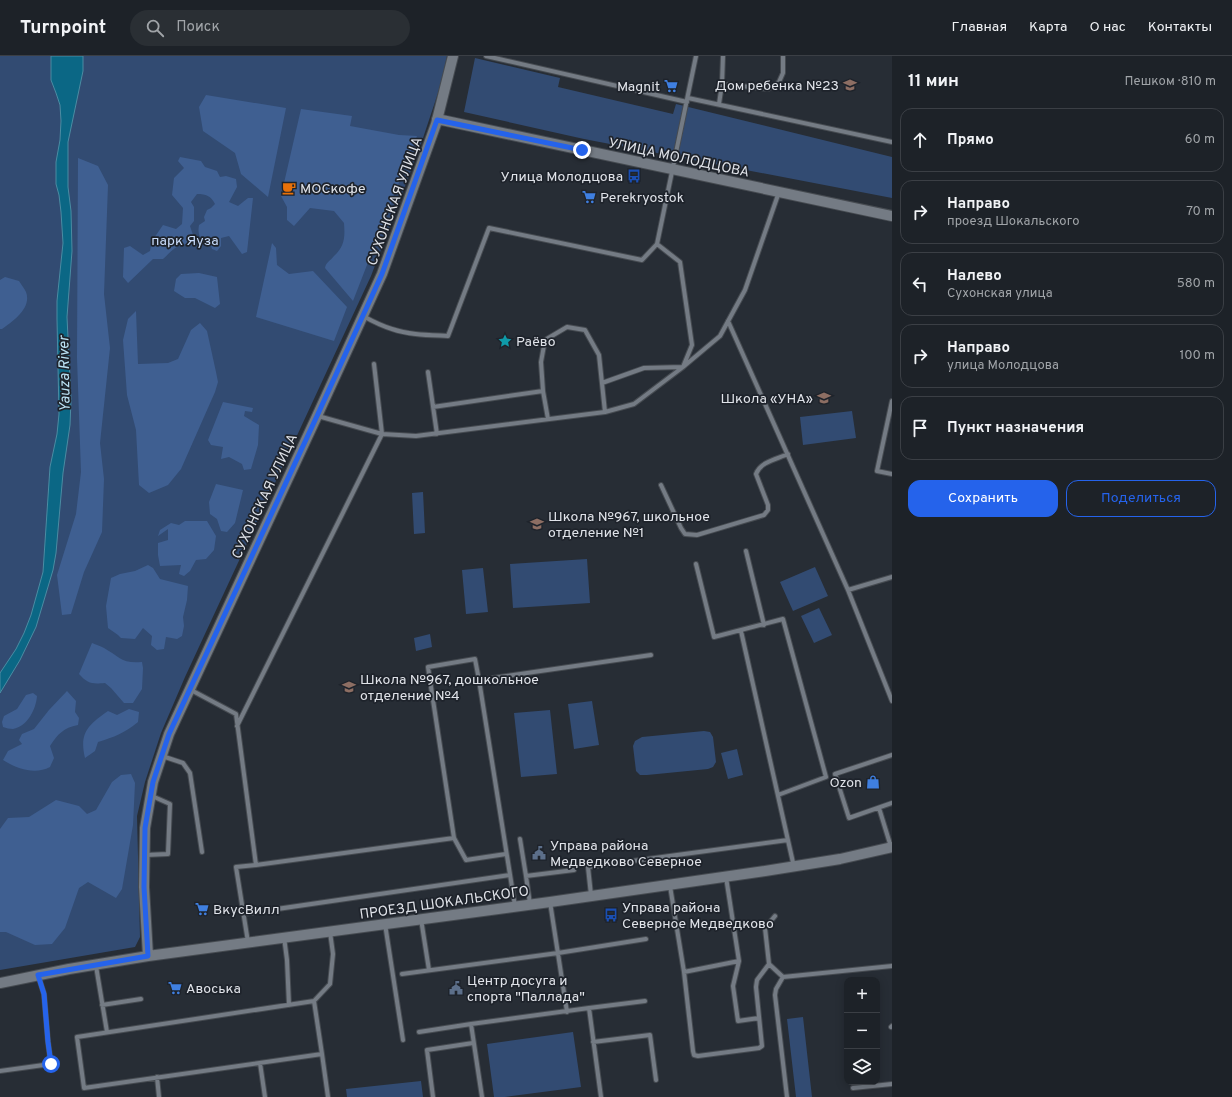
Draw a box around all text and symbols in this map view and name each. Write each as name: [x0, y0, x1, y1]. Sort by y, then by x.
search box: [130, 10, 410, 46]
text: Turnpoint: [20, 16, 106, 40]
icon: search: [144, 17, 166, 39]
text: Поиск: [176, 18, 220, 37]
text: Главная: [952, 19, 1007, 36]
text: Карта: [1029, 19, 1067, 36]
text: О нас: [1089, 19, 1126, 36]
text: Контакты: [1148, 19, 1212, 36]
text: 11 мин: [908, 71, 959, 93]
text: Пешком · 810 m: [1125, 74, 1216, 90]
school or university icon: Дом ребенка №23: [842, 77, 858, 93]
supermarket icon: Magnit: [663, 78, 679, 94]
place label: Дом ребенка №23: [715, 78, 839, 95]
place label: Magnit: [617, 79, 660, 96]
icon: ahead: [909, 129, 931, 151]
text: Прямо: [947, 131, 994, 150]
text: 60 m: [1185, 132, 1215, 148]
street label: СУХОНСКАЯ УЛИЦА: [364, 135, 427, 268]
street label: УЛИЦА МОЛОДЦОВА: [607, 135, 751, 182]
route end: [573, 141, 591, 159]
bus stop icon: Улица Молодцова: [626, 168, 642, 184]
place label: Улица Молодцова: [501, 169, 623, 186]
cafe icon: МОСкофе: [281, 180, 297, 196]
place label: МОСкофе: [300, 181, 365, 198]
supermarket icon: Perekryostok: [581, 189, 597, 205]
place label: Perekryostok: [600, 190, 684, 207]
text: Направо: [947, 195, 1010, 214]
icon: right: [909, 201, 931, 223]
text: 70 m: [1186, 204, 1215, 220]
text: проезд Шокальского: [947, 214, 1079, 230]
park label: парк Яуза: [151, 233, 219, 250]
text: Налево: [947, 267, 1002, 286]
icon: left: [909, 273, 931, 295]
text: 580 m: [1177, 276, 1215, 292]
text: Сухонская улица: [947, 286, 1053, 302]
place icon: Раёво: [497, 333, 513, 349]
water label: Yauza River: [55, 334, 76, 412]
place label: Раёво: [516, 334, 556, 351]
text: Направо: [947, 339, 1010, 358]
icon: right: [909, 345, 931, 367]
text: 100 m: [1179, 348, 1215, 364]
text: улица Молодцова: [947, 358, 1059, 374]
school or university icon: Школа «УНА»: [816, 390, 832, 406]
place label: Школа «УНА»: [720, 391, 813, 408]
icon: arrive: [909, 417, 931, 439]
text: Пункт назначения: [947, 419, 1084, 438]
street label: СУХОНСКАЯ УЛИЦА: [229, 431, 302, 562]
button: Сохранить: [908, 480, 1058, 517]
button: Поделиться: [1066, 480, 1216, 517]
place label: Школа №967, школьное отделение №1: [548, 509, 710, 542]
school or university icon: Школа №967, школьное отделение №1: [529, 516, 545, 532]
place label: Школа №967, дошкольное отделение №4: [360, 672, 539, 705]
school or university icon: Школа №967, дошкольное отделение №4: [341, 679, 357, 695]
shop icon: Ozon: [865, 774, 881, 790]
place label: Ozon: [829, 775, 862, 792]
place label: Управа района Медведково Северное: [550, 838, 702, 871]
public building icon: Управа района Медведково Северное: [531, 845, 547, 861]
street label: ПРОЕЗД ШОКАЛЬСКОГО: [358, 883, 530, 924]
place label: Управа района Северное Медведково: [622, 900, 774, 933]
supermarket icon: ВкусВилл: [194, 901, 210, 917]
place label: ВкусВилл: [213, 902, 279, 919]
bus stop icon: Управа района Северное Медведково: [603, 907, 619, 923]
place label: Центр досуга и спорта "Паллада": [467, 973, 585, 1006]
map controls: [844, 977, 880, 1085]
button: +: [844, 977, 880, 1013]
supermarket icon: Авоська: [167, 980, 183, 996]
public building icon: Центр досуга и спорта "Паллада": [448, 980, 464, 996]
place label: Авоська: [186, 981, 241, 998]
button: −: [844, 1013, 880, 1049]
button: layers: [844, 1049, 880, 1085]
route start: [42, 1055, 60, 1073]

